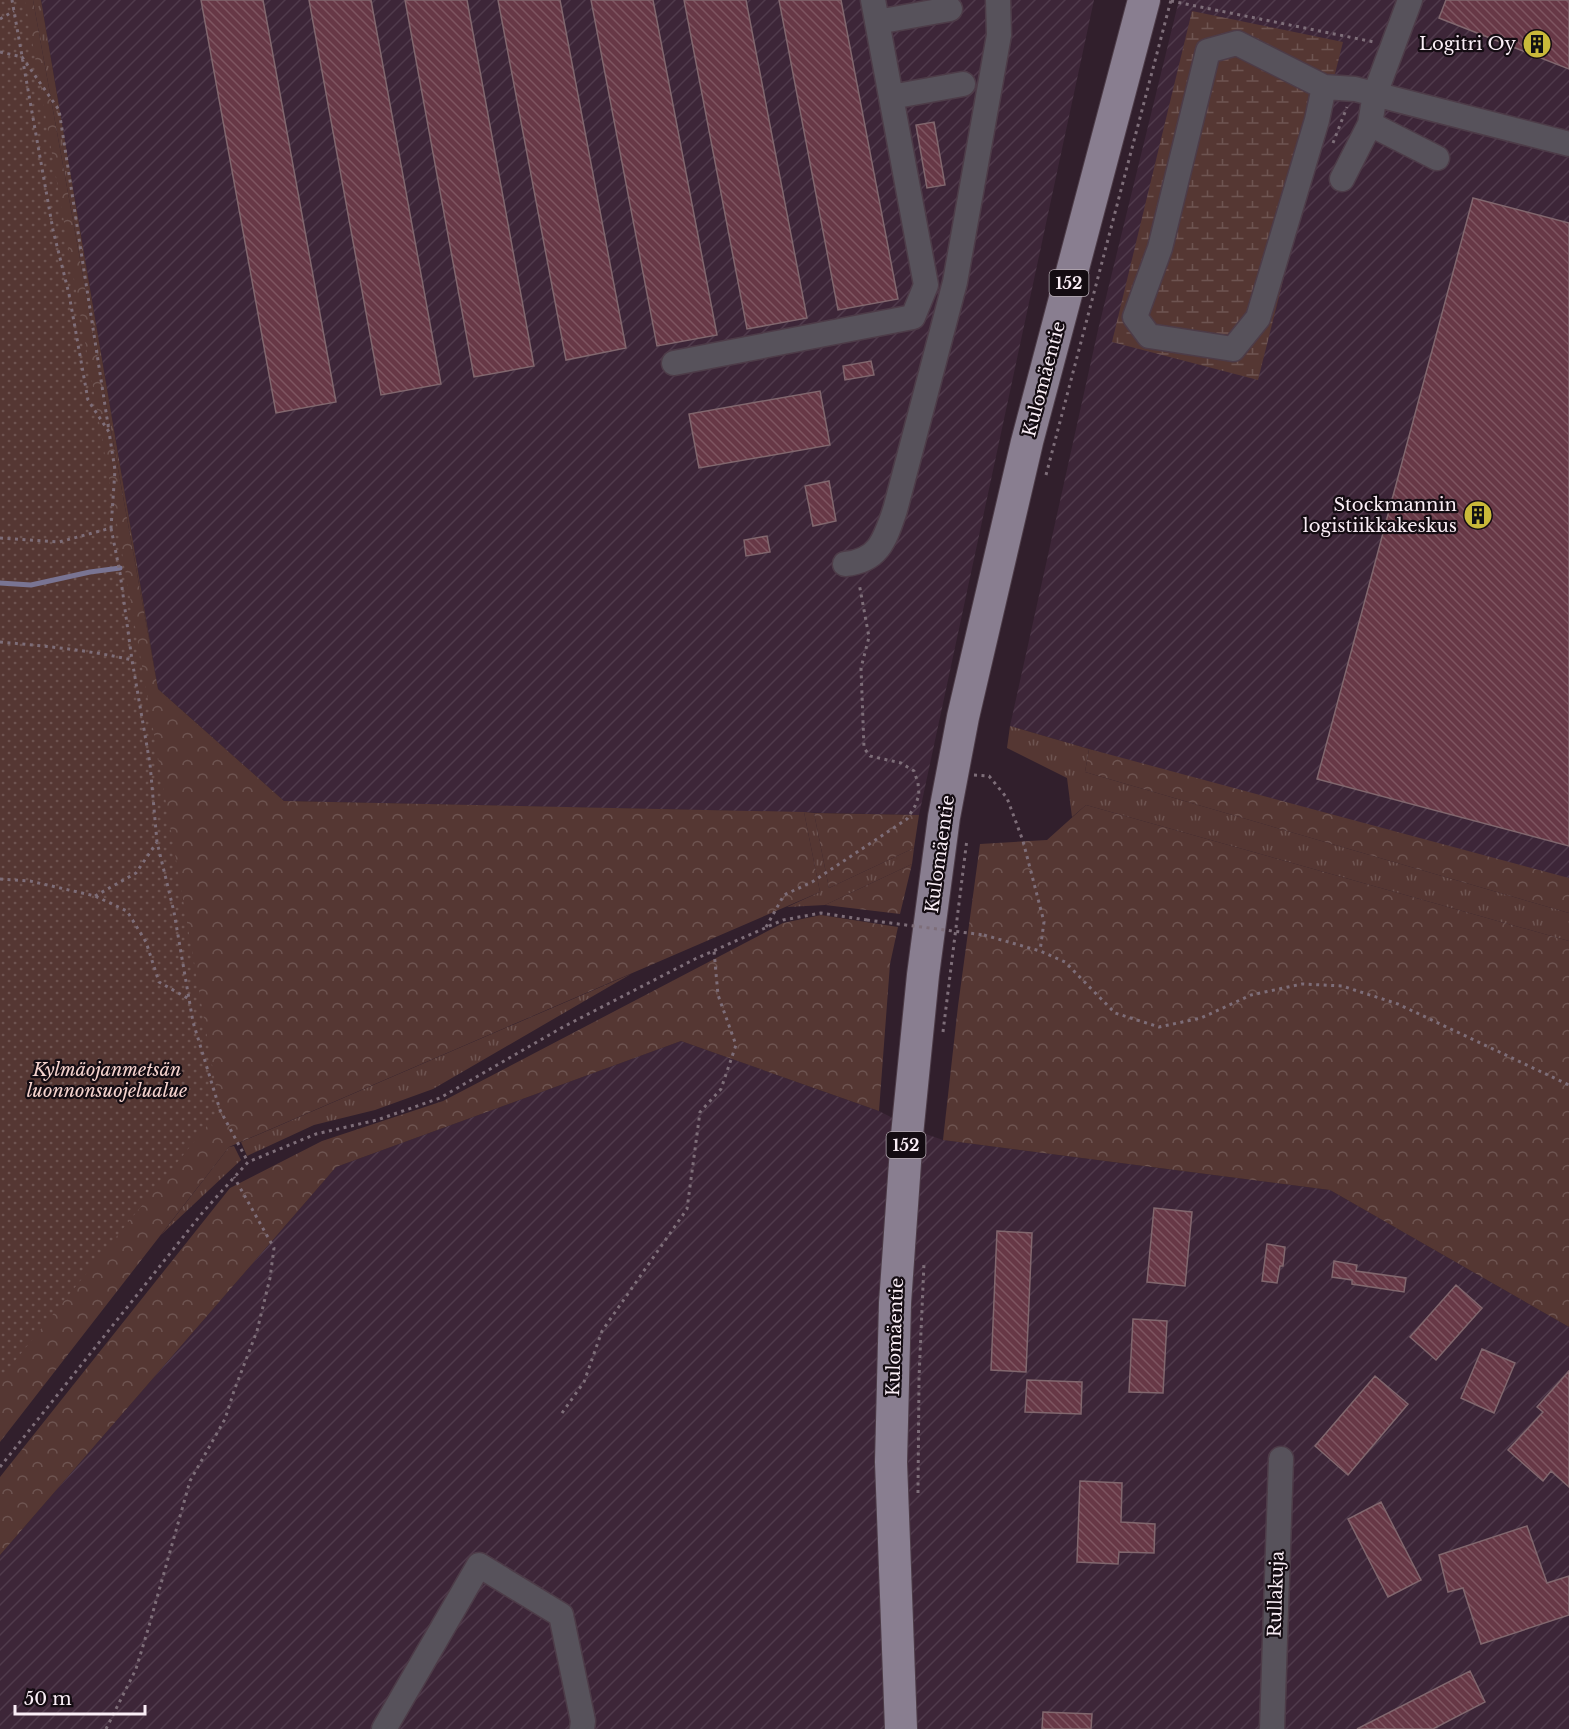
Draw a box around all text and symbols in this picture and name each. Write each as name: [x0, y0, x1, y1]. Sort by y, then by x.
building icon: Logitri Oy: [1521, 28, 1553, 60]
place label: Logitri Oy: [1419, 33, 1516, 55]
road number: 152: [1050, 270, 1088, 296]
street label: Kulomäentie: [1018, 319, 1070, 439]
place label: Stockmannin logistiikkakeskus: [1303, 494, 1457, 537]
building icon: Stockmannin logistiikkakeskus: [1462, 499, 1494, 531]
street label: Kulomäentie: [921, 794, 959, 914]
park label: Kylmäojanmetsän luonnonsuojelualue: [27, 1059, 187, 1102]
road number: 152: [886, 1132, 926, 1158]
street label: Kulomäentie: [882, 1277, 908, 1397]
street label: Rullakuja: [1263, 1550, 1289, 1638]
scale bar: [15, 1678, 146, 1716]
text: 50 m: [24, 1688, 72, 1710]

